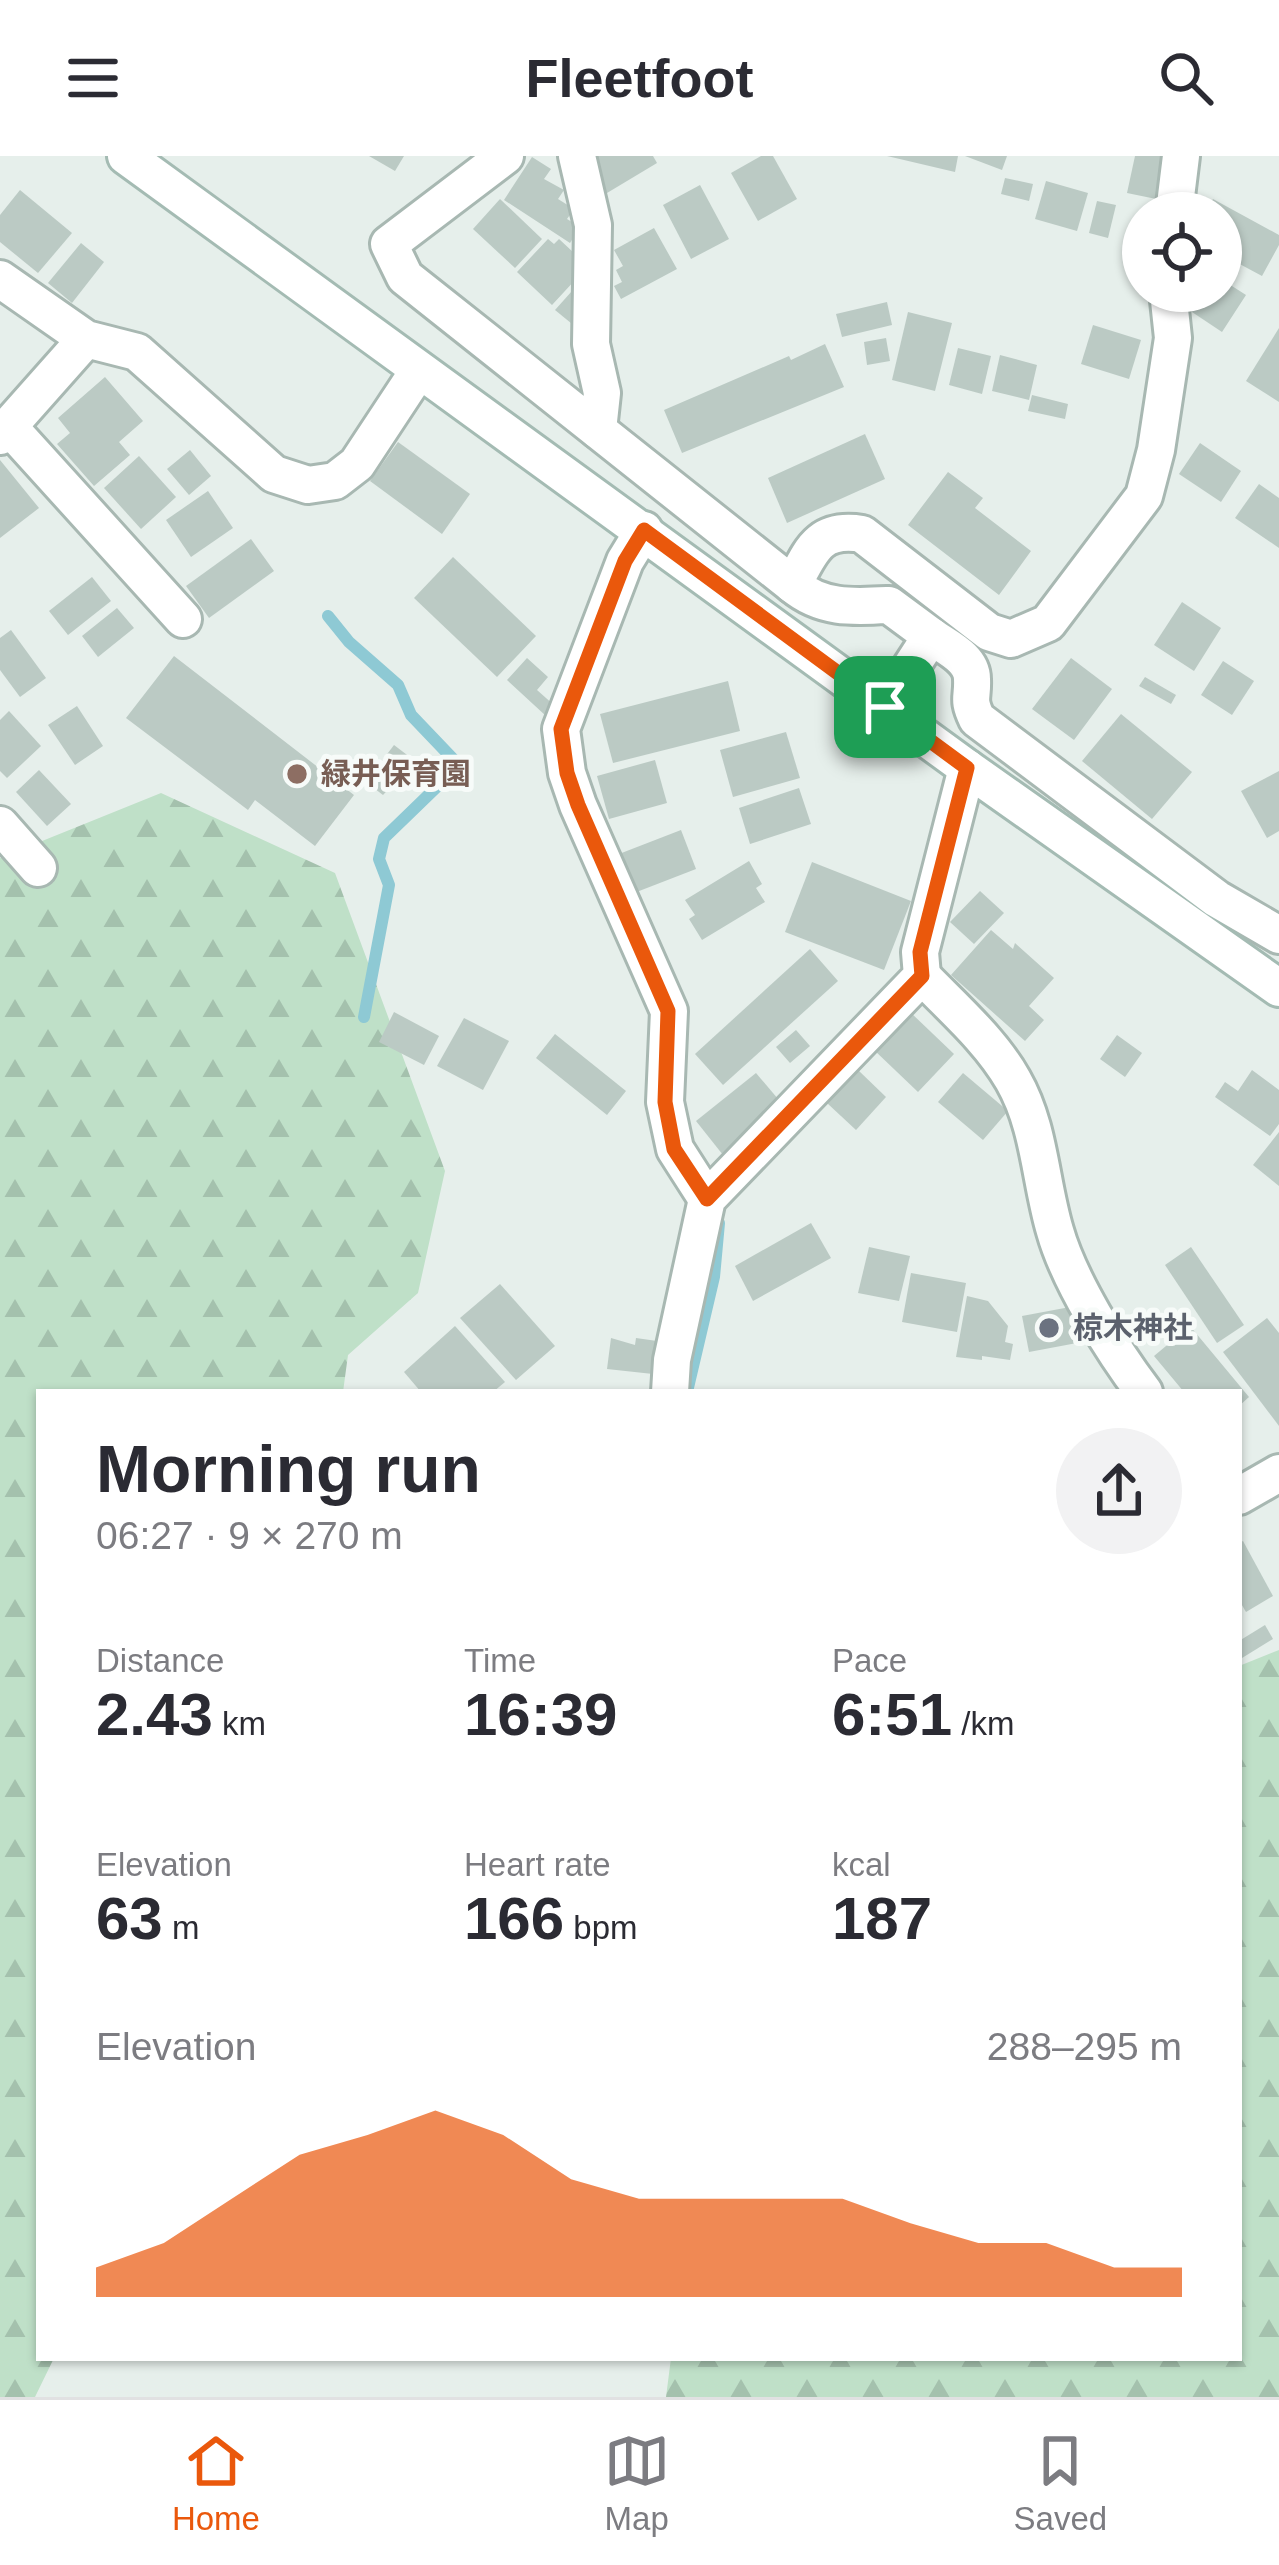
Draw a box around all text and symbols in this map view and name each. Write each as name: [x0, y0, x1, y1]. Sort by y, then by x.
icon: menu: [60, 45, 126, 111]
icon: search: [1153, 45, 1219, 111]
text: Fleetfoot: [526, 48, 753, 108]
map controls: [1122, 192, 1242, 312]
button: locate: [1122, 192, 1242, 312]
pin: [834, 656, 936, 758]
icon: arrive: [852, 674, 918, 740]
place label: 緑井保育園: [321, 757, 471, 790]
marker: 緑井保育園: [284, 761, 310, 787]
place label: 椋木神社: [1073, 1311, 1193, 1344]
marker: 椋木神社: [1036, 1315, 1062, 1341]
button: share: [1056, 1428, 1182, 1554]
text: Morning run: [96, 1432, 481, 1506]
text: 06:27 · 9 × 270 m: [96, 1514, 403, 1557]
text: Distance: [96, 1642, 224, 1679]
text: Time: [464, 1642, 536, 1679]
text: Pace: [832, 1642, 907, 1679]
text: 2.43: [96, 1681, 213, 1748]
text: 16:39: [464, 1681, 617, 1748]
text: 6:51: [832, 1681, 952, 1748]
text: km: [213, 1705, 266, 1742]
text: /km: [952, 1705, 1014, 1742]
text: Elevation: [96, 1846, 232, 1883]
text: Heart rate: [464, 1846, 611, 1883]
text: kcal: [832, 1846, 891, 1883]
text: 63: [96, 1885, 163, 1952]
text: 166: [464, 1885, 564, 1952]
text: 187: [832, 1885, 932, 1952]
text: m: [163, 1909, 199, 1946]
text: bpm: [564, 1909, 637, 1946]
text: Elevation: [96, 2025, 256, 2068]
text: 288–295 m: [987, 2025, 1182, 2068]
tab: Home: [172, 2428, 260, 2538]
tab: Map: [604, 2428, 670, 2538]
tab: Saved: [1014, 2428, 1107, 2538]

